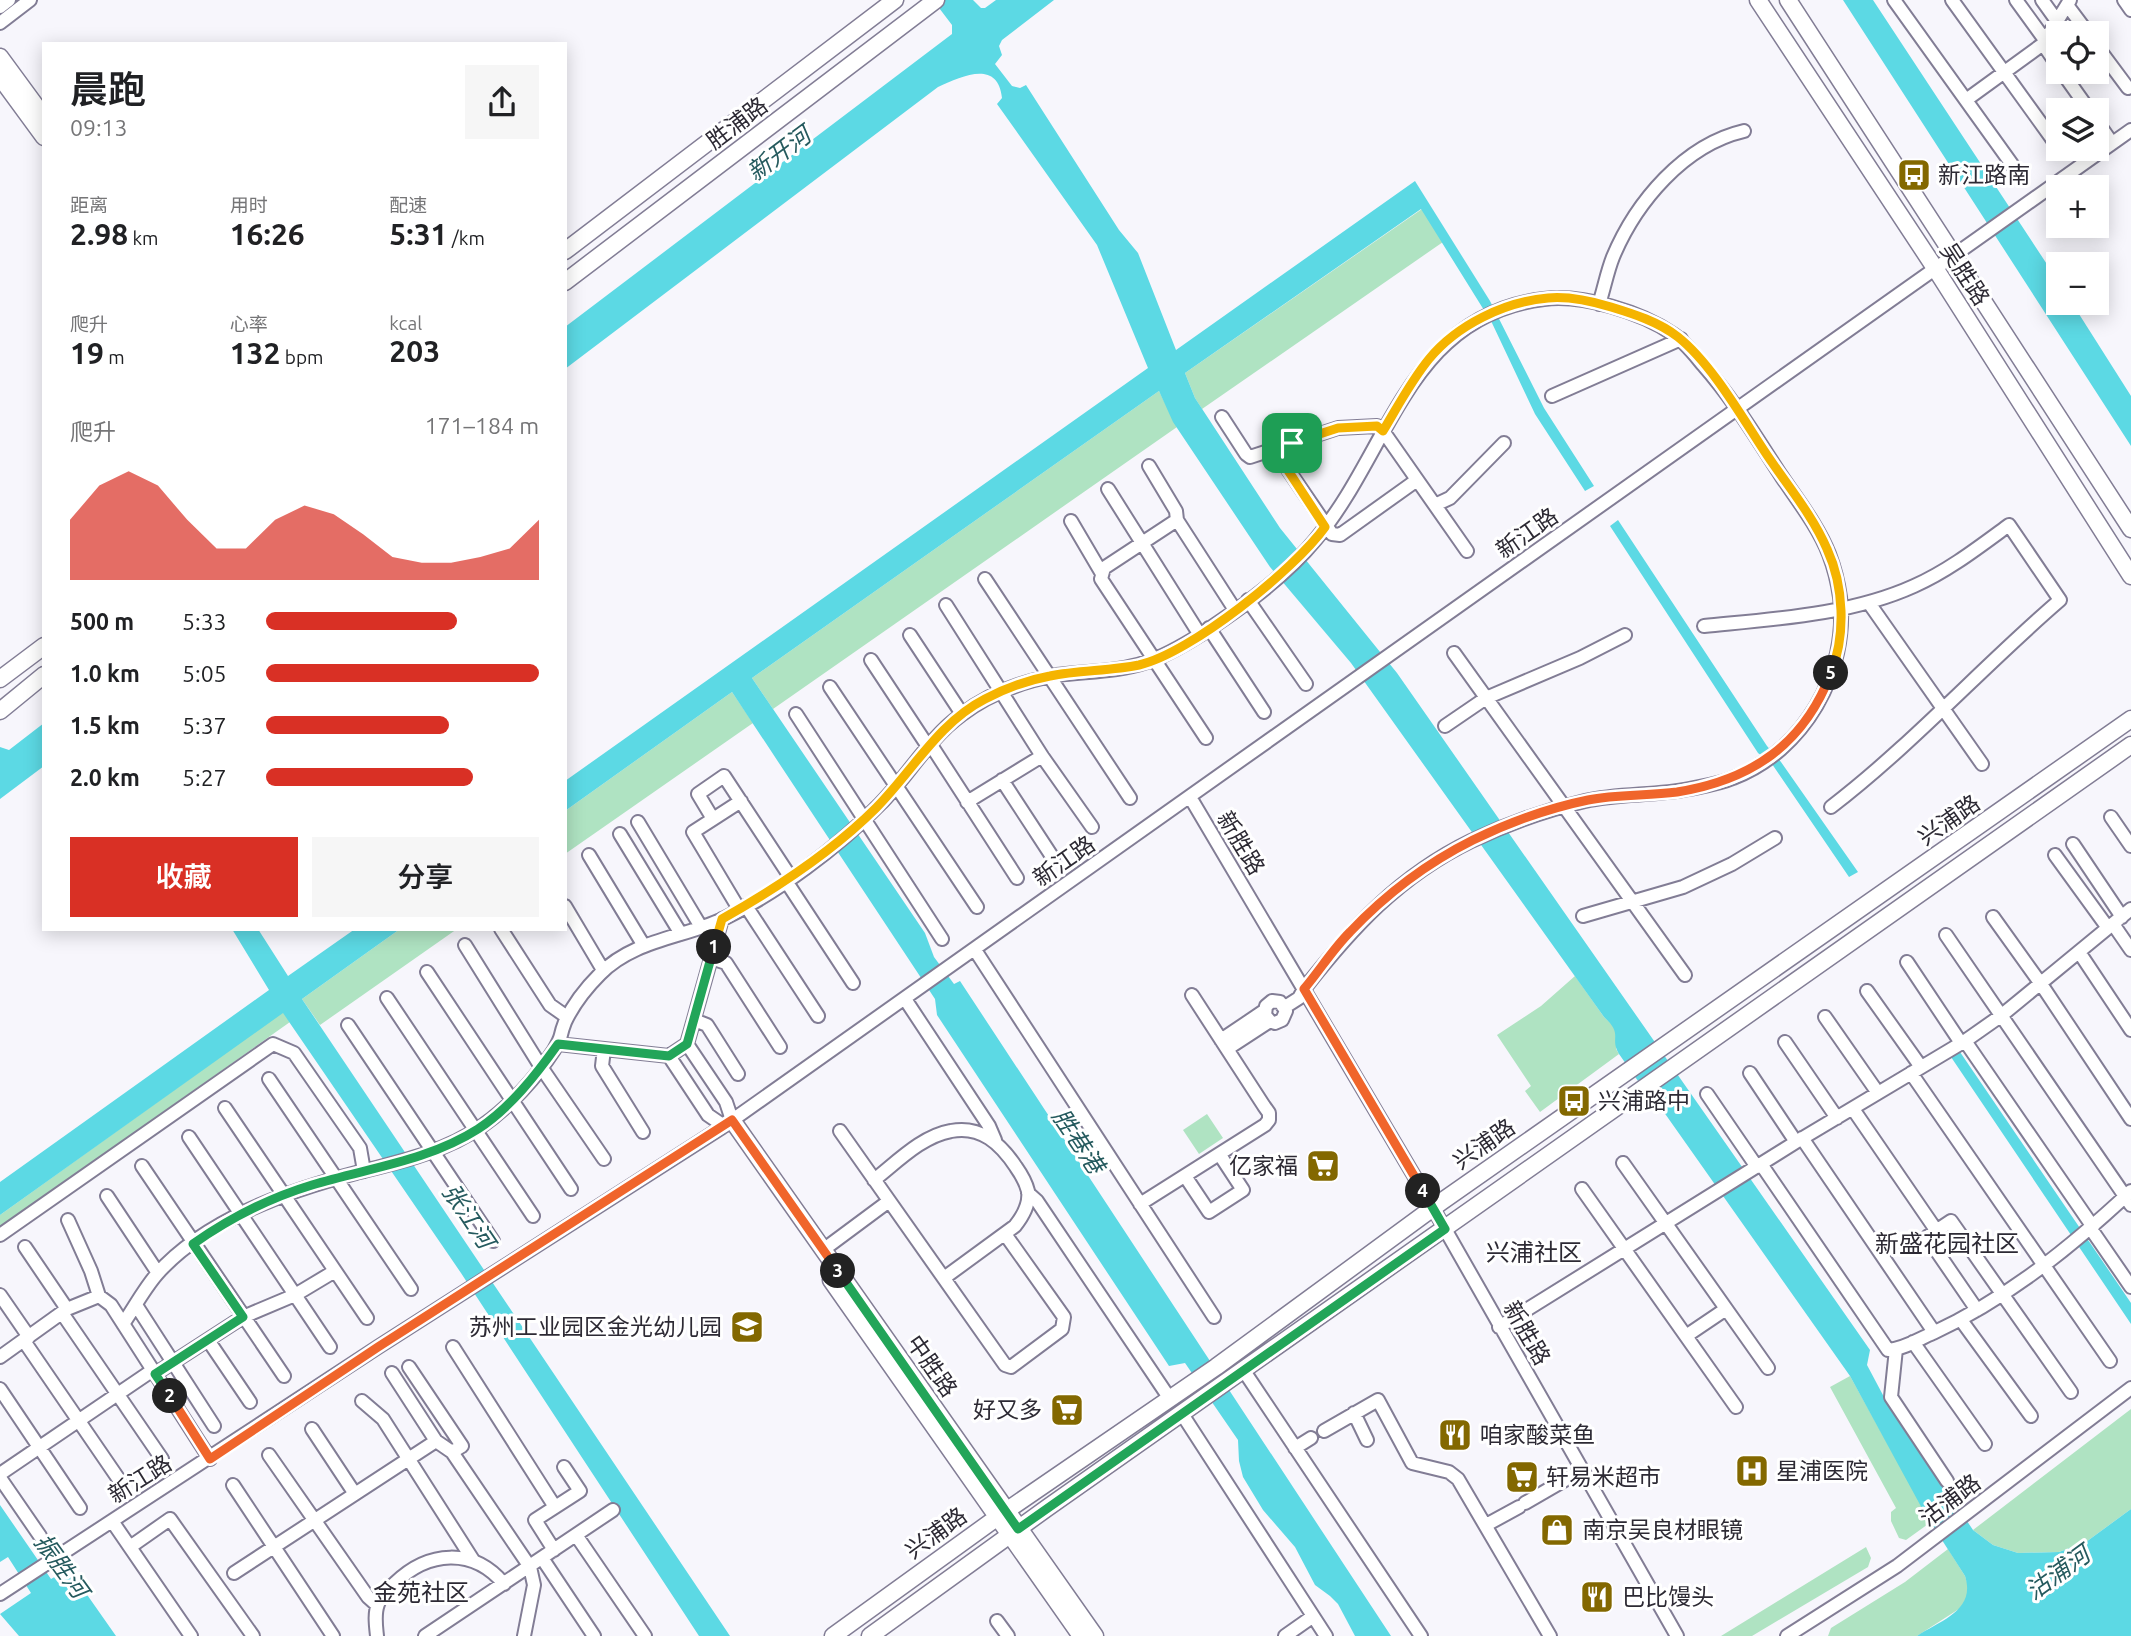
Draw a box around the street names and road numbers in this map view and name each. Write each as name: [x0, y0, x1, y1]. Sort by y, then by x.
street label: 胜浦路: [702, 92, 772, 153]
street label: 吴胜路: [1936, 238, 1995, 309]
street label: 新江路: [1491, 503, 1562, 563]
street label: 兴浦路: [1913, 790, 1984, 850]
street label: 新胜路: [1213, 807, 1270, 879]
street label: 新江路: [1028, 831, 1099, 891]
street label: 兴浦路: [1448, 1114, 1519, 1174]
street label: 新胜路: [1499, 1297, 1556, 1369]
street label: 中胜路: [902, 1330, 962, 1401]
street label: 新江路: [104, 1450, 176, 1507]
street label: 沽浦路: [1915, 1469, 1985, 1530]
street label: 兴浦路: [900, 1502, 971, 1563]

